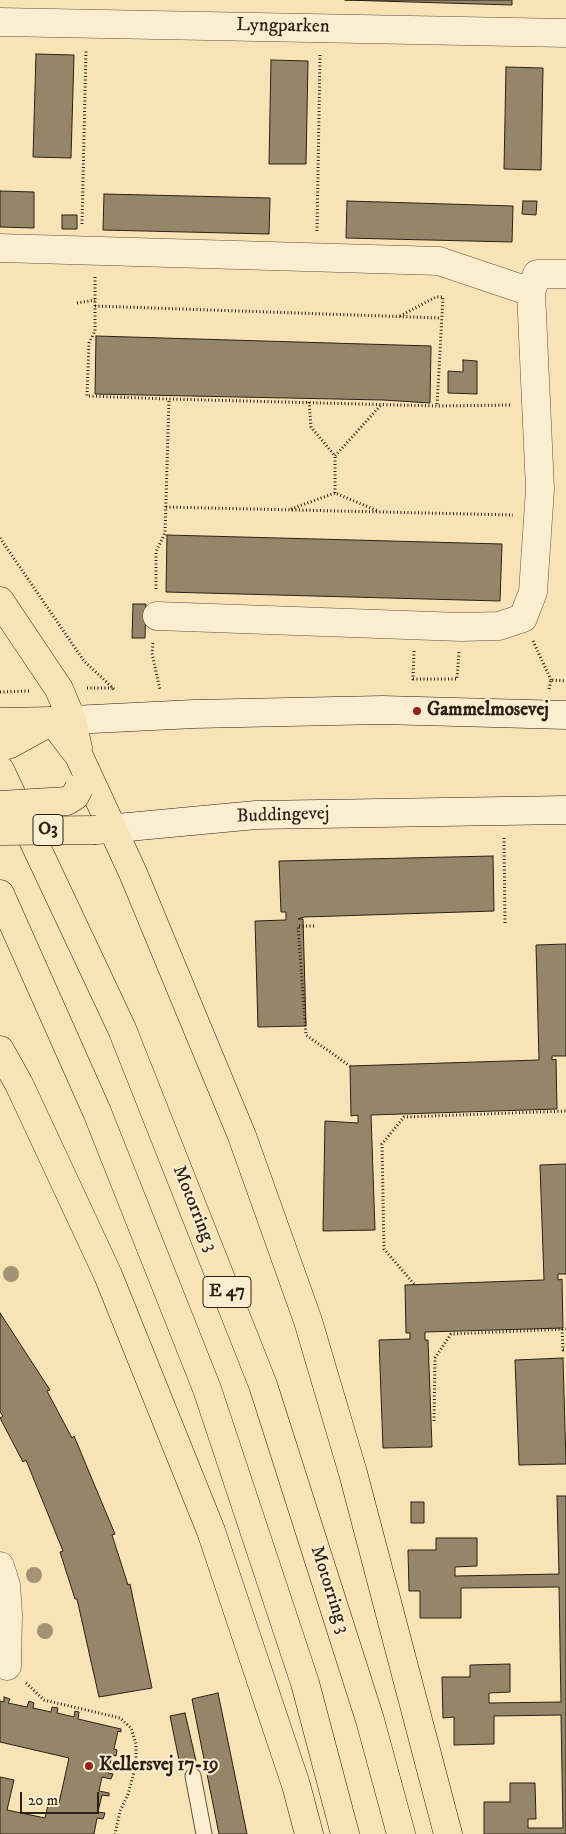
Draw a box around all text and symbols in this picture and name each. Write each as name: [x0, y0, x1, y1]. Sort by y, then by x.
street label: Lyngparken: [236, 15, 330, 39]
place label: Gammelmosevej: [427, 700, 549, 722]
marker: Gammelmosevej: [411, 705, 423, 717]
street label: Buddingevej: [236, 803, 330, 829]
road number: O3: [33, 814, 63, 846]
street label: Motorring 3: [166, 1163, 222, 1255]
road number: E 47: [203, 1276, 251, 1308]
street label: Motorring 3: [304, 1543, 354, 1637]
place label: Kellersvej 17-19: [99, 1755, 219, 1777]
marker: Kellersvej 17-19: [83, 1760, 95, 1772]
scale bar: [22, 1782, 101, 1814]
text: 20 m: [28, 1791, 58, 1810]

